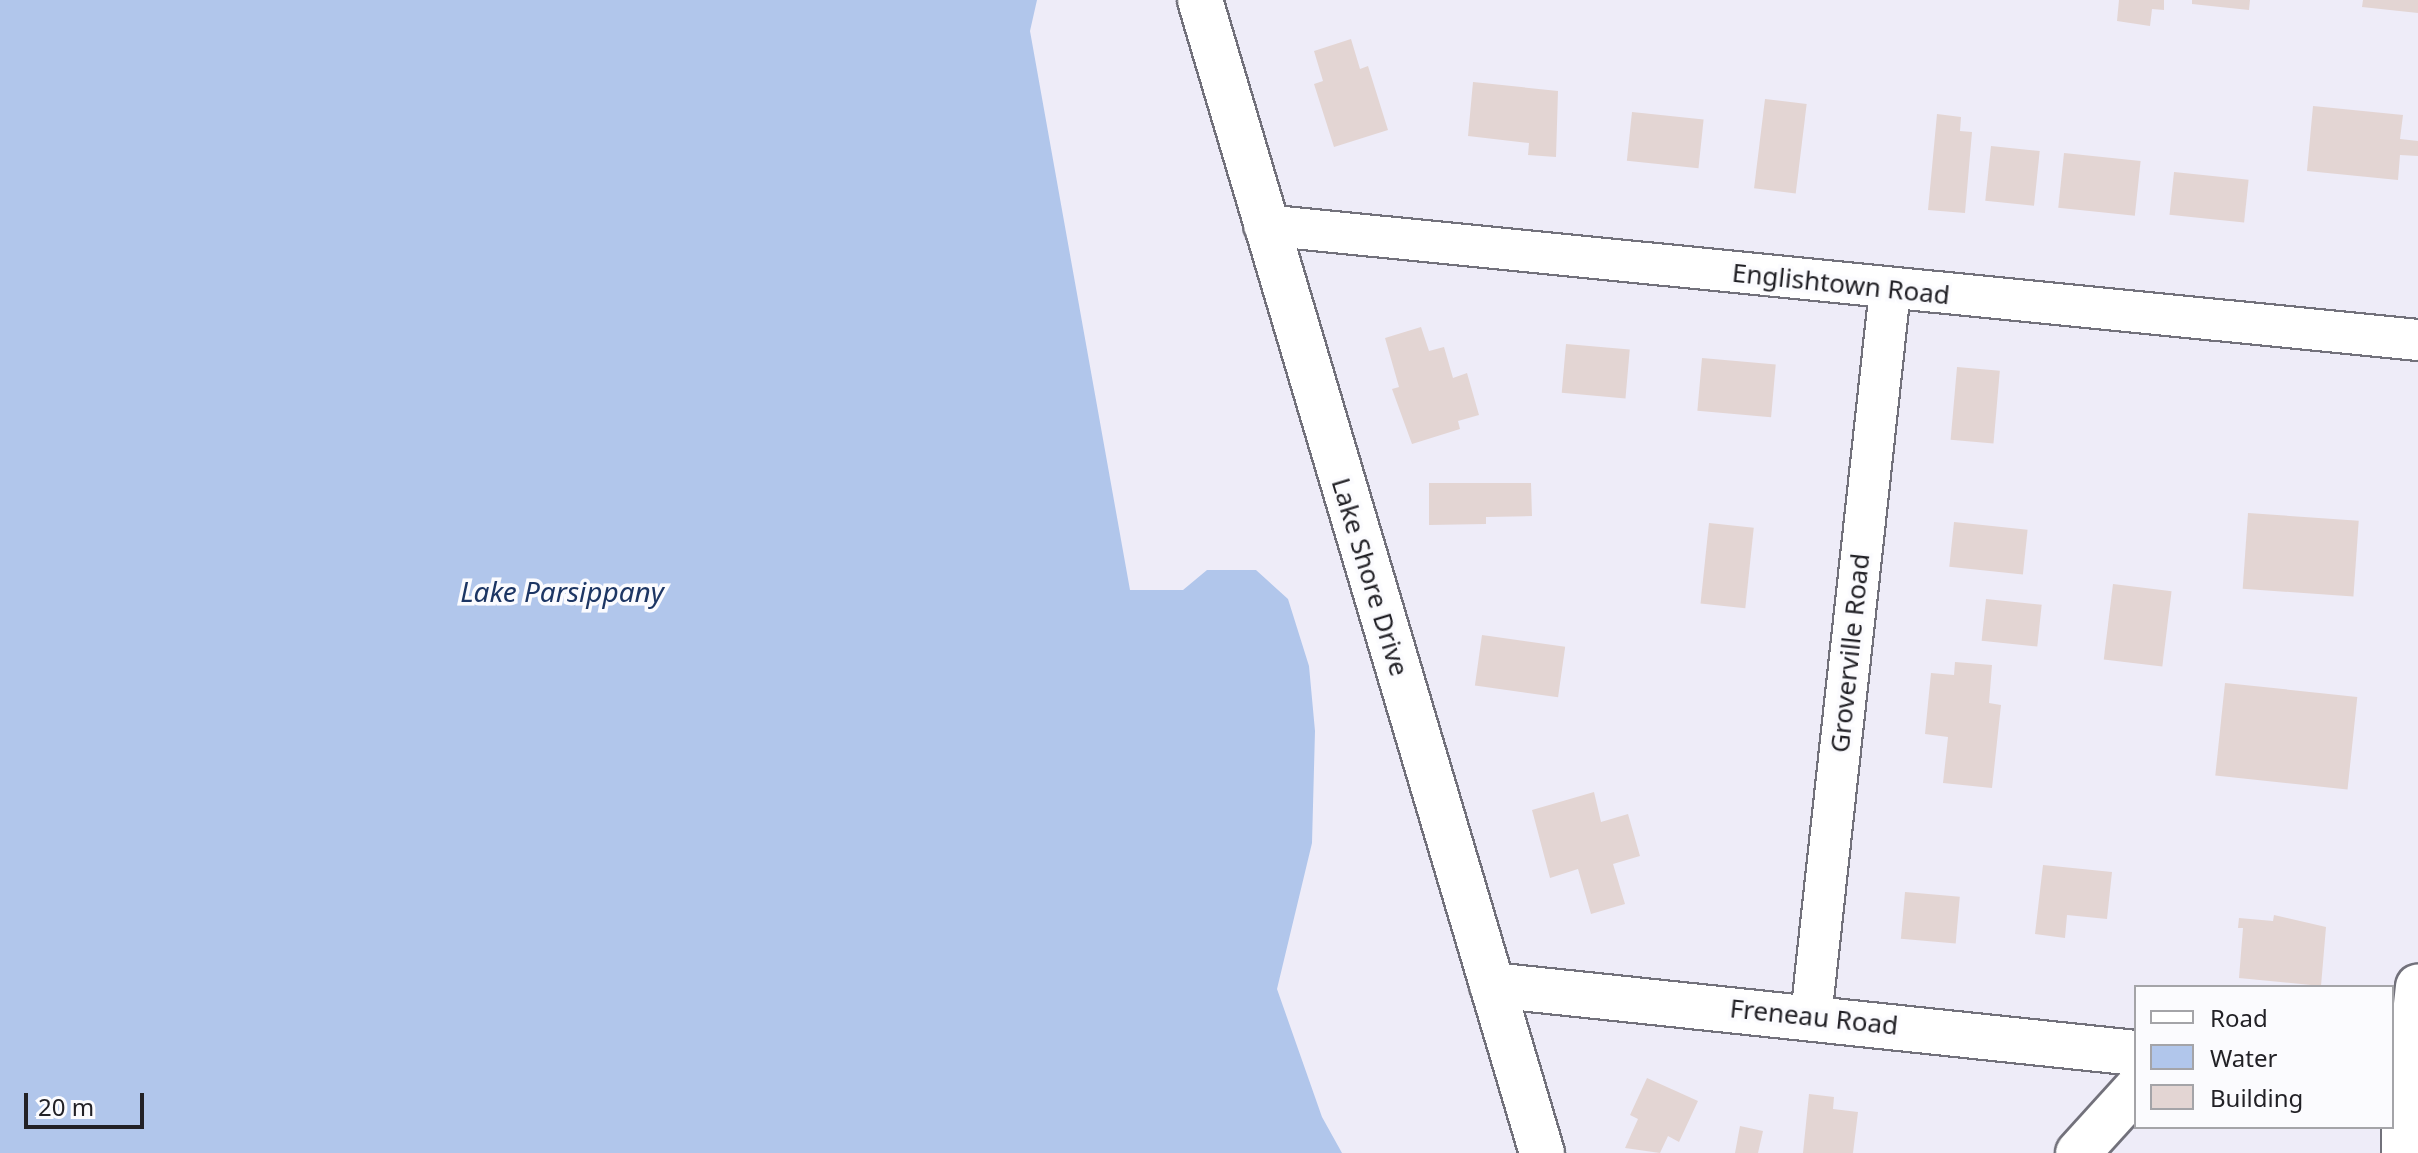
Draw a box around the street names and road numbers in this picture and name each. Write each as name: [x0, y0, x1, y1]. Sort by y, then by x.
street label: Englishtown Road: [1731, 257, 1951, 311]
street label: Lake Shore Drive: [1325, 474, 1415, 680]
street label: Groverville Road: [1824, 552, 1876, 754]
street label: Freneau Road: [1728, 993, 1900, 1041]

